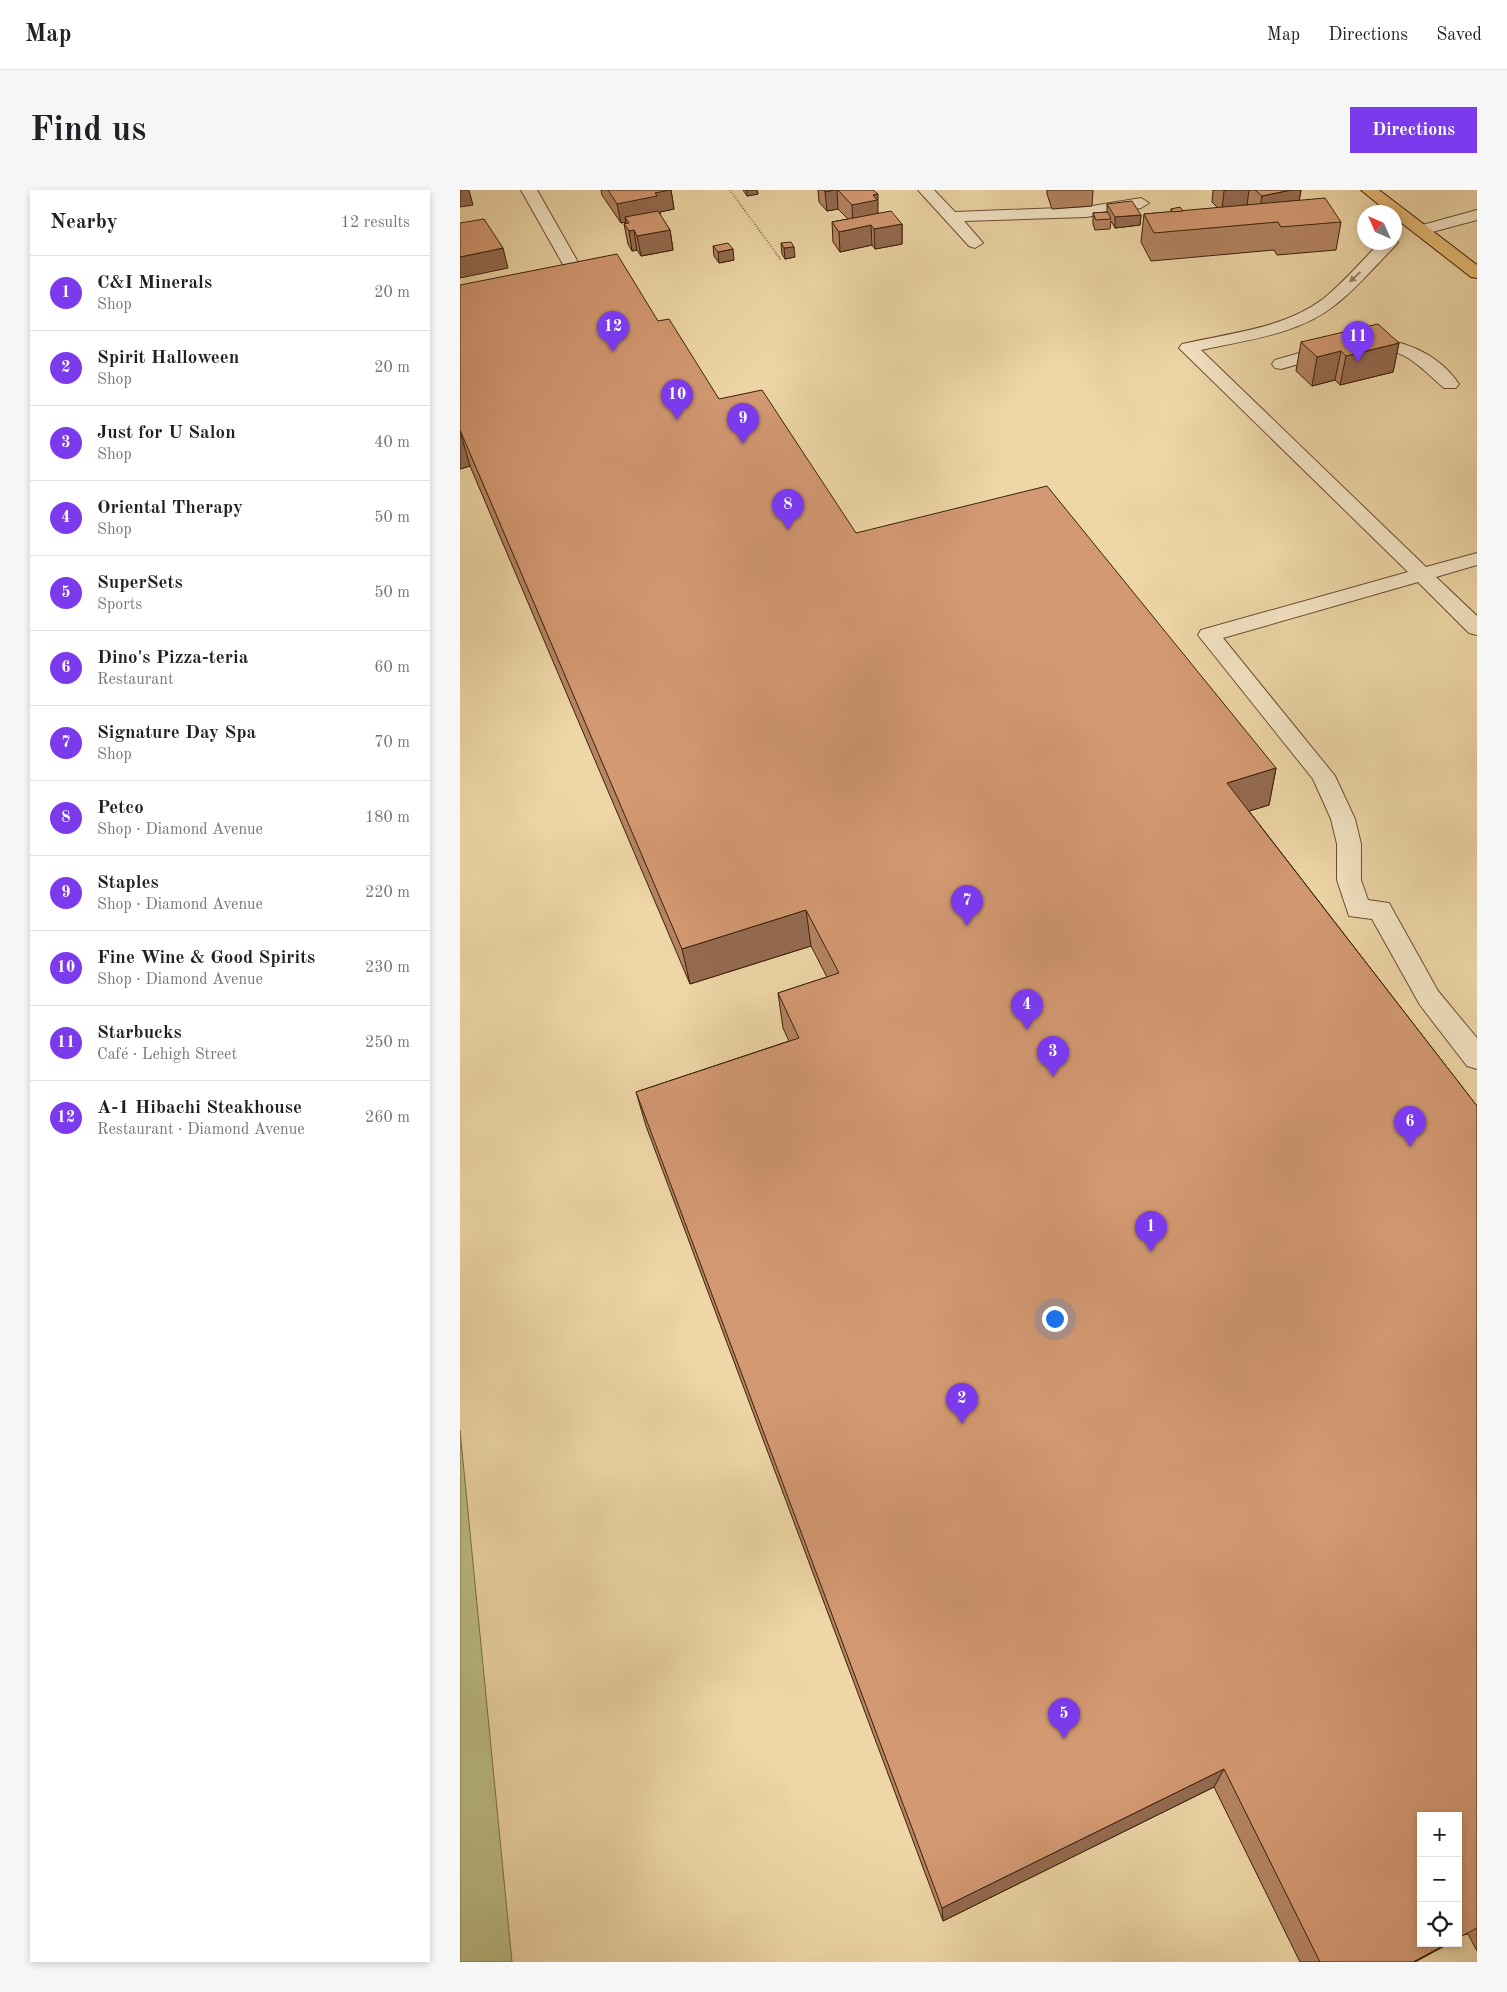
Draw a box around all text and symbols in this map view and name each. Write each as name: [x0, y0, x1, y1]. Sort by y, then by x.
text: Map: [25, 23, 72, 47]
text: Map: [1267, 26, 1300, 44]
text: Directions: [1328, 26, 1408, 44]
text: Saved: [1436, 26, 1482, 44]
button: Directions: [1350, 107, 1477, 153]
text: Find us: [30, 113, 146, 148]
north arrow: [1357, 205, 1402, 250]
text: Nearby: [50, 212, 118, 233]
text: 12 results: [341, 215, 410, 231]
one-way arrow: [1350, 271, 1362, 283]
text: C&I Minerals: [97, 274, 212, 293]
text: 1: [61, 285, 71, 301]
text: 20 m: [374, 285, 410, 301]
text: Shop: [97, 297, 132, 313]
pin: 12: [597, 311, 629, 352]
pin: 11: [1342, 321, 1374, 362]
text: Spirit Halloween: [97, 349, 239, 368]
text: 2: [61, 360, 71, 376]
text: 20 m: [374, 360, 410, 376]
text: Shop: [97, 372, 132, 388]
pin: 10: [661, 379, 693, 420]
pin: 9: [727, 403, 759, 444]
text: Just for U Salon: [97, 424, 236, 443]
text: 3: [61, 435, 71, 451]
text: 40 m: [374, 435, 410, 451]
text: Shop: [97, 447, 132, 463]
pin: 8: [772, 489, 804, 530]
text: Oriental Therapy: [97, 499, 243, 518]
text: 4: [61, 510, 71, 526]
text: 50 m: [374, 510, 410, 526]
text: Shop: [97, 522, 132, 538]
text: SuperSets: [97, 574, 183, 593]
text: 5: [61, 585, 71, 601]
text: 50 m: [374, 585, 410, 601]
text: Sports: [97, 597, 142, 613]
text: Dino's Pizza-teria: [97, 649, 248, 668]
text: 6: [61, 660, 71, 676]
text: 60 m: [374, 660, 410, 676]
text: Restaurant: [97, 672, 174, 688]
text: Signature Day Spa: [97, 724, 256, 743]
text: 7: [61, 735, 71, 751]
text: 70 m: [374, 735, 410, 751]
text: Shop: [97, 747, 132, 763]
text: Petco: [97, 799, 144, 818]
text: 8: [61, 810, 71, 826]
text: 180 m: [365, 810, 410, 826]
text: Shop · Diamond Avenue: [97, 822, 263, 838]
text: Staples: [97, 874, 159, 893]
text: 9: [61, 885, 71, 901]
text: 220 m: [365, 885, 410, 901]
pin: 7: [951, 885, 983, 926]
text: Shop · Diamond Avenue: [97, 897, 263, 913]
text: Fine Wine & Good Spirits: [97, 949, 315, 968]
text: 10: [57, 960, 75, 976]
text: 230 m: [365, 960, 410, 976]
text: Shop · Diamond Avenue: [97, 972, 263, 988]
pin: 4: [1011, 989, 1043, 1030]
text: Starbucks: [97, 1024, 182, 1043]
text: 11: [57, 1035, 75, 1051]
text: 250 m: [365, 1035, 410, 1051]
pin: 3: [1037, 1036, 1069, 1077]
text: Café · Lehigh Street: [97, 1047, 237, 1063]
text: A-1 Hibachi Steakhouse: [97, 1099, 302, 1118]
pin: 6: [1394, 1106, 1426, 1147]
text: 12: [57, 1110, 75, 1126]
text: 260 m: [365, 1110, 410, 1126]
text: Restaurant · Diamond Avenue: [97, 1122, 305, 1138]
pin: 1: [1135, 1211, 1167, 1252]
your location: [1042, 1306, 1068, 1332]
pin: 2: [946, 1383, 978, 1424]
pin: 5: [1048, 1698, 1080, 1739]
map controls: [1417, 1812, 1462, 1947]
button: +: [1417, 1812, 1462, 1857]
button: −: [1417, 1857, 1462, 1902]
button: locate: [1417, 1902, 1462, 1947]

